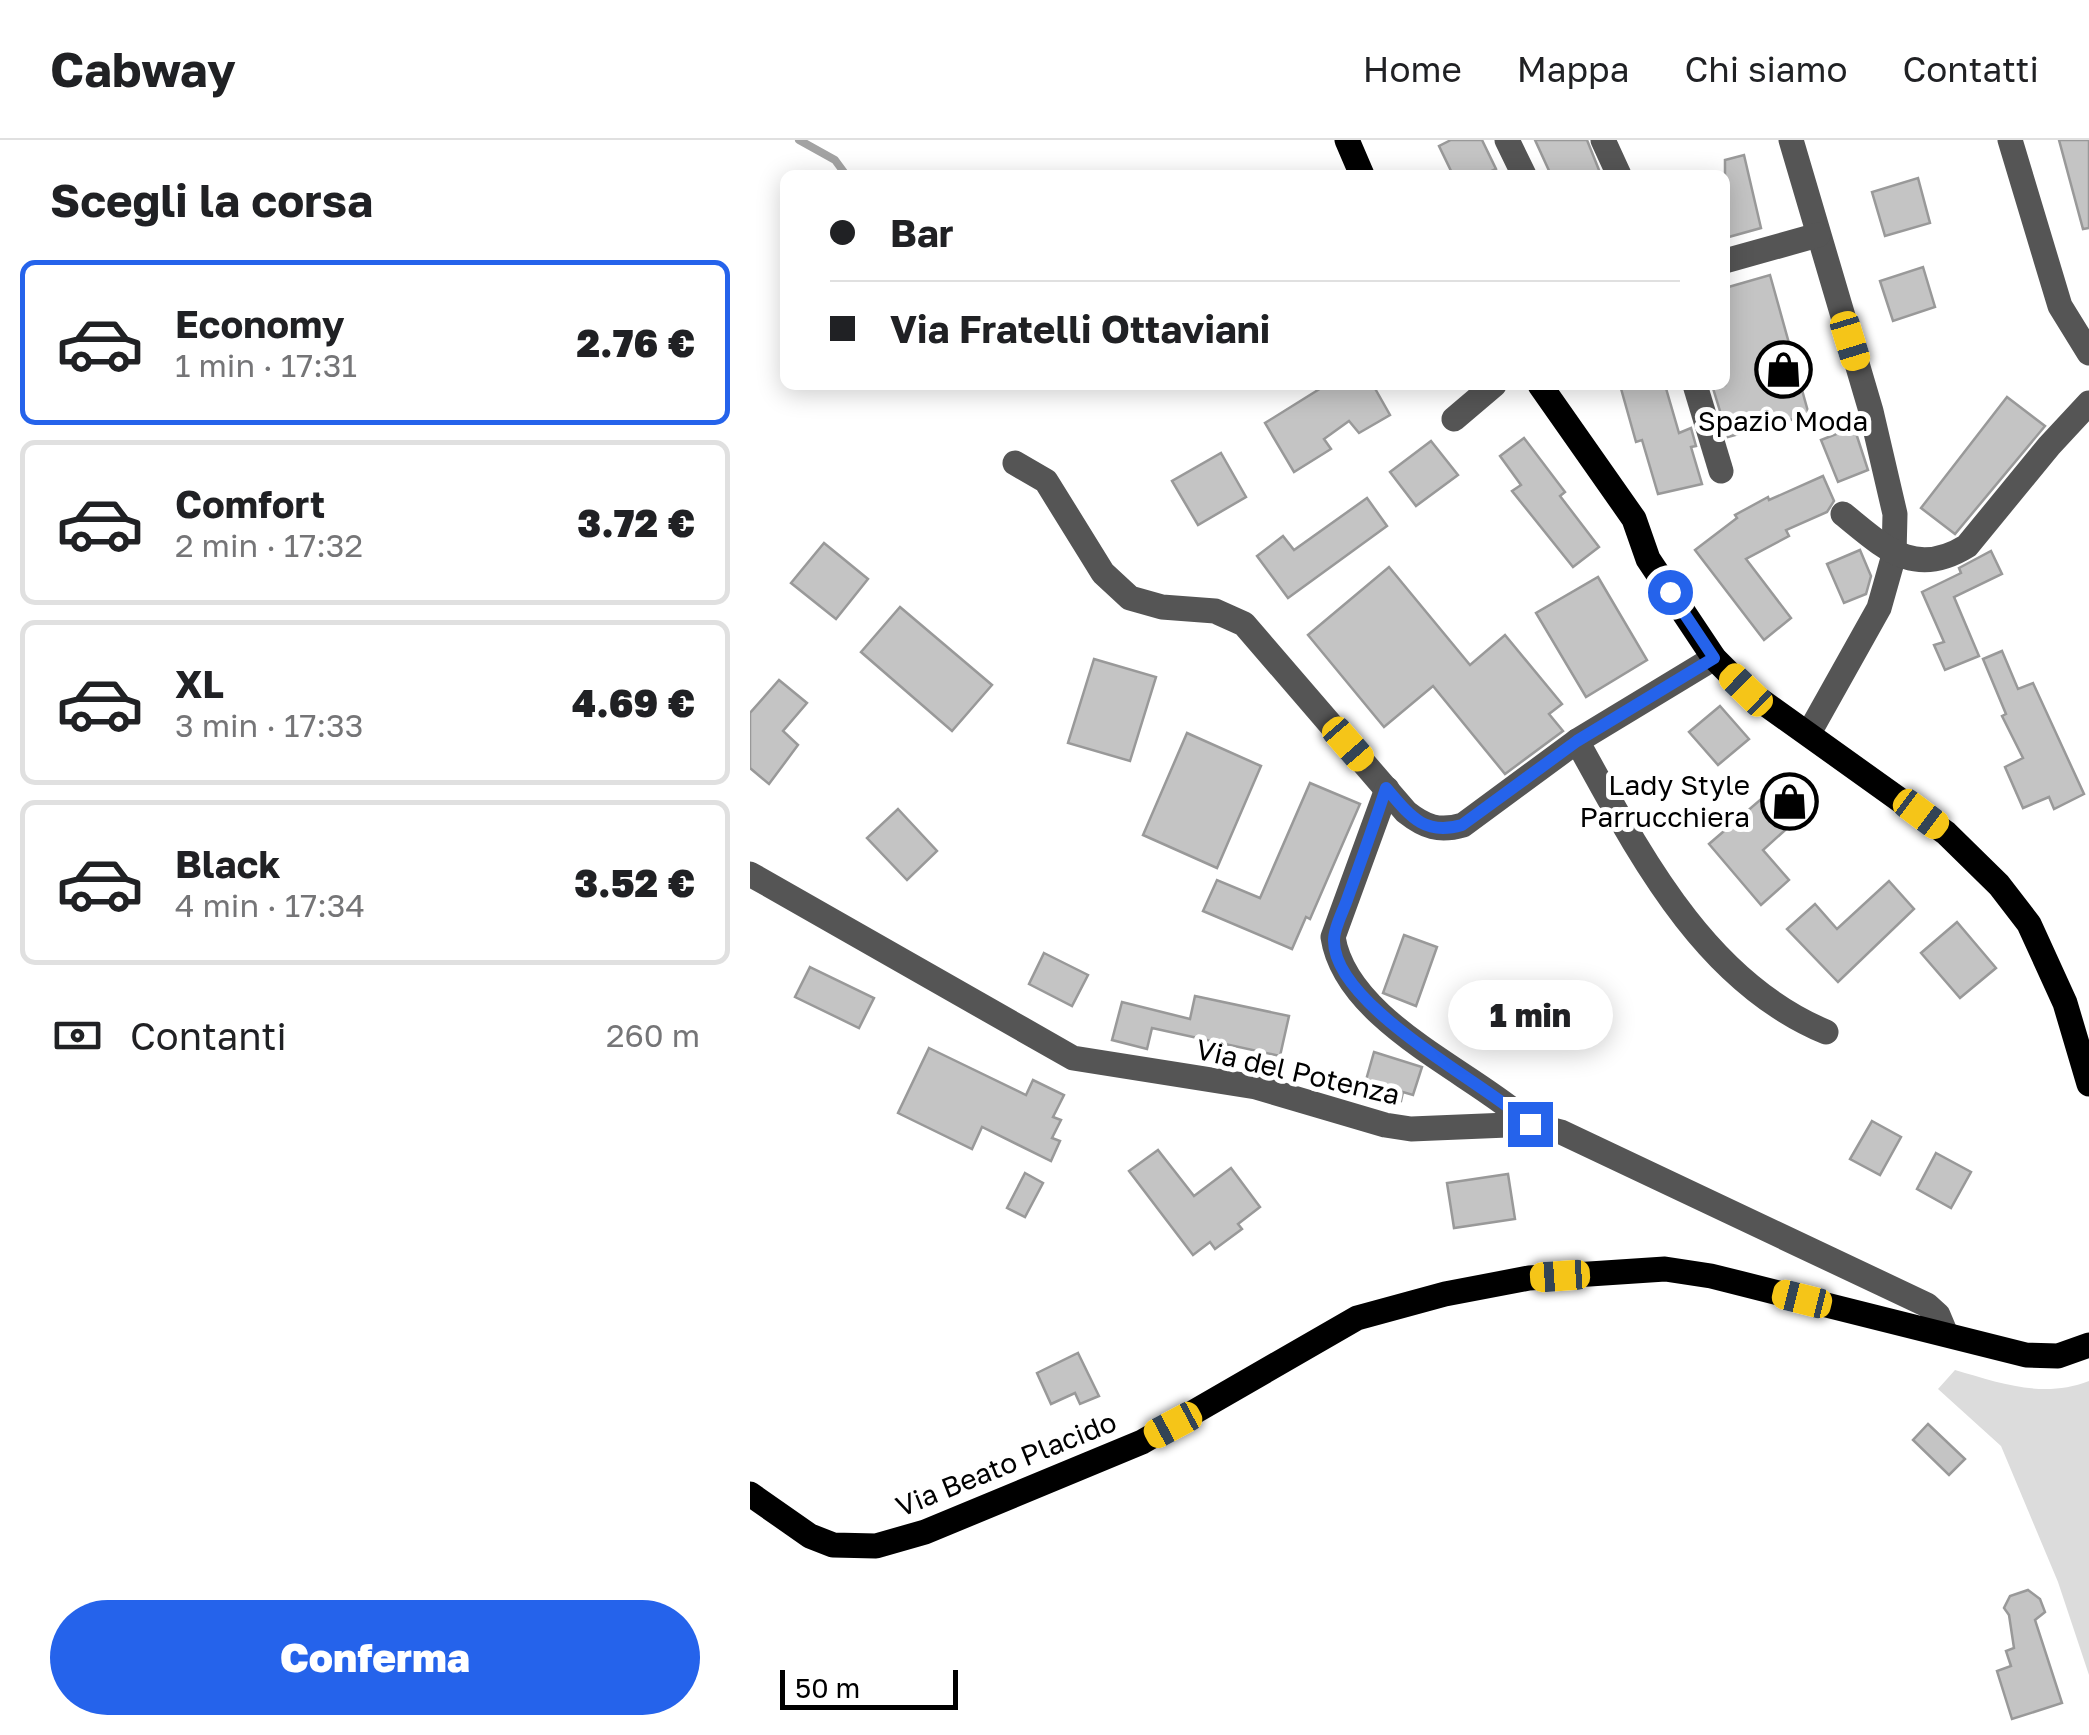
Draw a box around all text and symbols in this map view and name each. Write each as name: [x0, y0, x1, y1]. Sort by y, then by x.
text: Cabway: [50, 40, 236, 98]
text: Home: [1363, 48, 1462, 90]
text: Mappa: [1517, 48, 1629, 90]
text: Chi siamo: [1684, 48, 1848, 90]
text: Contatti: [1903, 48, 2039, 90]
text: Scegli la corsa: [50, 173, 373, 227]
text: Bar: [890, 210, 954, 255]
icon: car: [55, 298, 145, 388]
text: Economy: [175, 301, 344, 346]
text: Via Fratelli Ottaviani: [890, 306, 1270, 351]
car: [1827, 308, 1873, 374]
text: 2.76 €: [577, 320, 695, 365]
shop icon: Spazio Moda: [1753, 340, 1813, 400]
text: 1 min · 17:31: [175, 346, 357, 384]
place label: Spazio Moda: [1698, 404, 1868, 437]
icon: car: [55, 478, 145, 568]
text: Comfort: [175, 481, 325, 526]
text: 3.72 €: [577, 500, 695, 545]
text: 2 min · 17:32: [175, 526, 363, 564]
route start: [1648, 570, 1693, 615]
icon: car: [55, 658, 145, 748]
car: [1714, 658, 1778, 722]
text: XL: [175, 661, 224, 706]
text: 4.69 €: [572, 680, 695, 725]
text: 3 min · 17:33: [175, 706, 363, 744]
car: [1317, 712, 1379, 776]
place label: Lady Style Parrucchiera: [1579, 768, 1750, 833]
shop icon: Lady Style Parrucchiera: [1759, 771, 1819, 831]
car: [1888, 784, 1954, 844]
icon: car: [55, 838, 145, 928]
text: Black: [175, 841, 280, 886]
text: 3.52 €: [574, 860, 695, 905]
text: 4 min · 17:34: [175, 886, 365, 924]
callout: 1 min: [1448, 979, 1612, 1049]
text: 1 min: [1490, 996, 1571, 1034]
icon: cash: [50, 1008, 105, 1063]
text: Contanti: [130, 1013, 287, 1058]
text: 260 m: [606, 1016, 700, 1054]
street label: Via del Potenza: [1193, 1032, 1403, 1111]
route end: [1508, 1102, 1553, 1147]
car: [1529, 1259, 1591, 1293]
car: [1769, 1277, 1835, 1321]
car: [1139, 1398, 1207, 1452]
street label: Via Beato Placido: [891, 1404, 1121, 1523]
button: Conferma: [50, 1600, 700, 1715]
scale bar: [780, 1665, 958, 1710]
text: 50 m: [795, 1671, 860, 1704]

